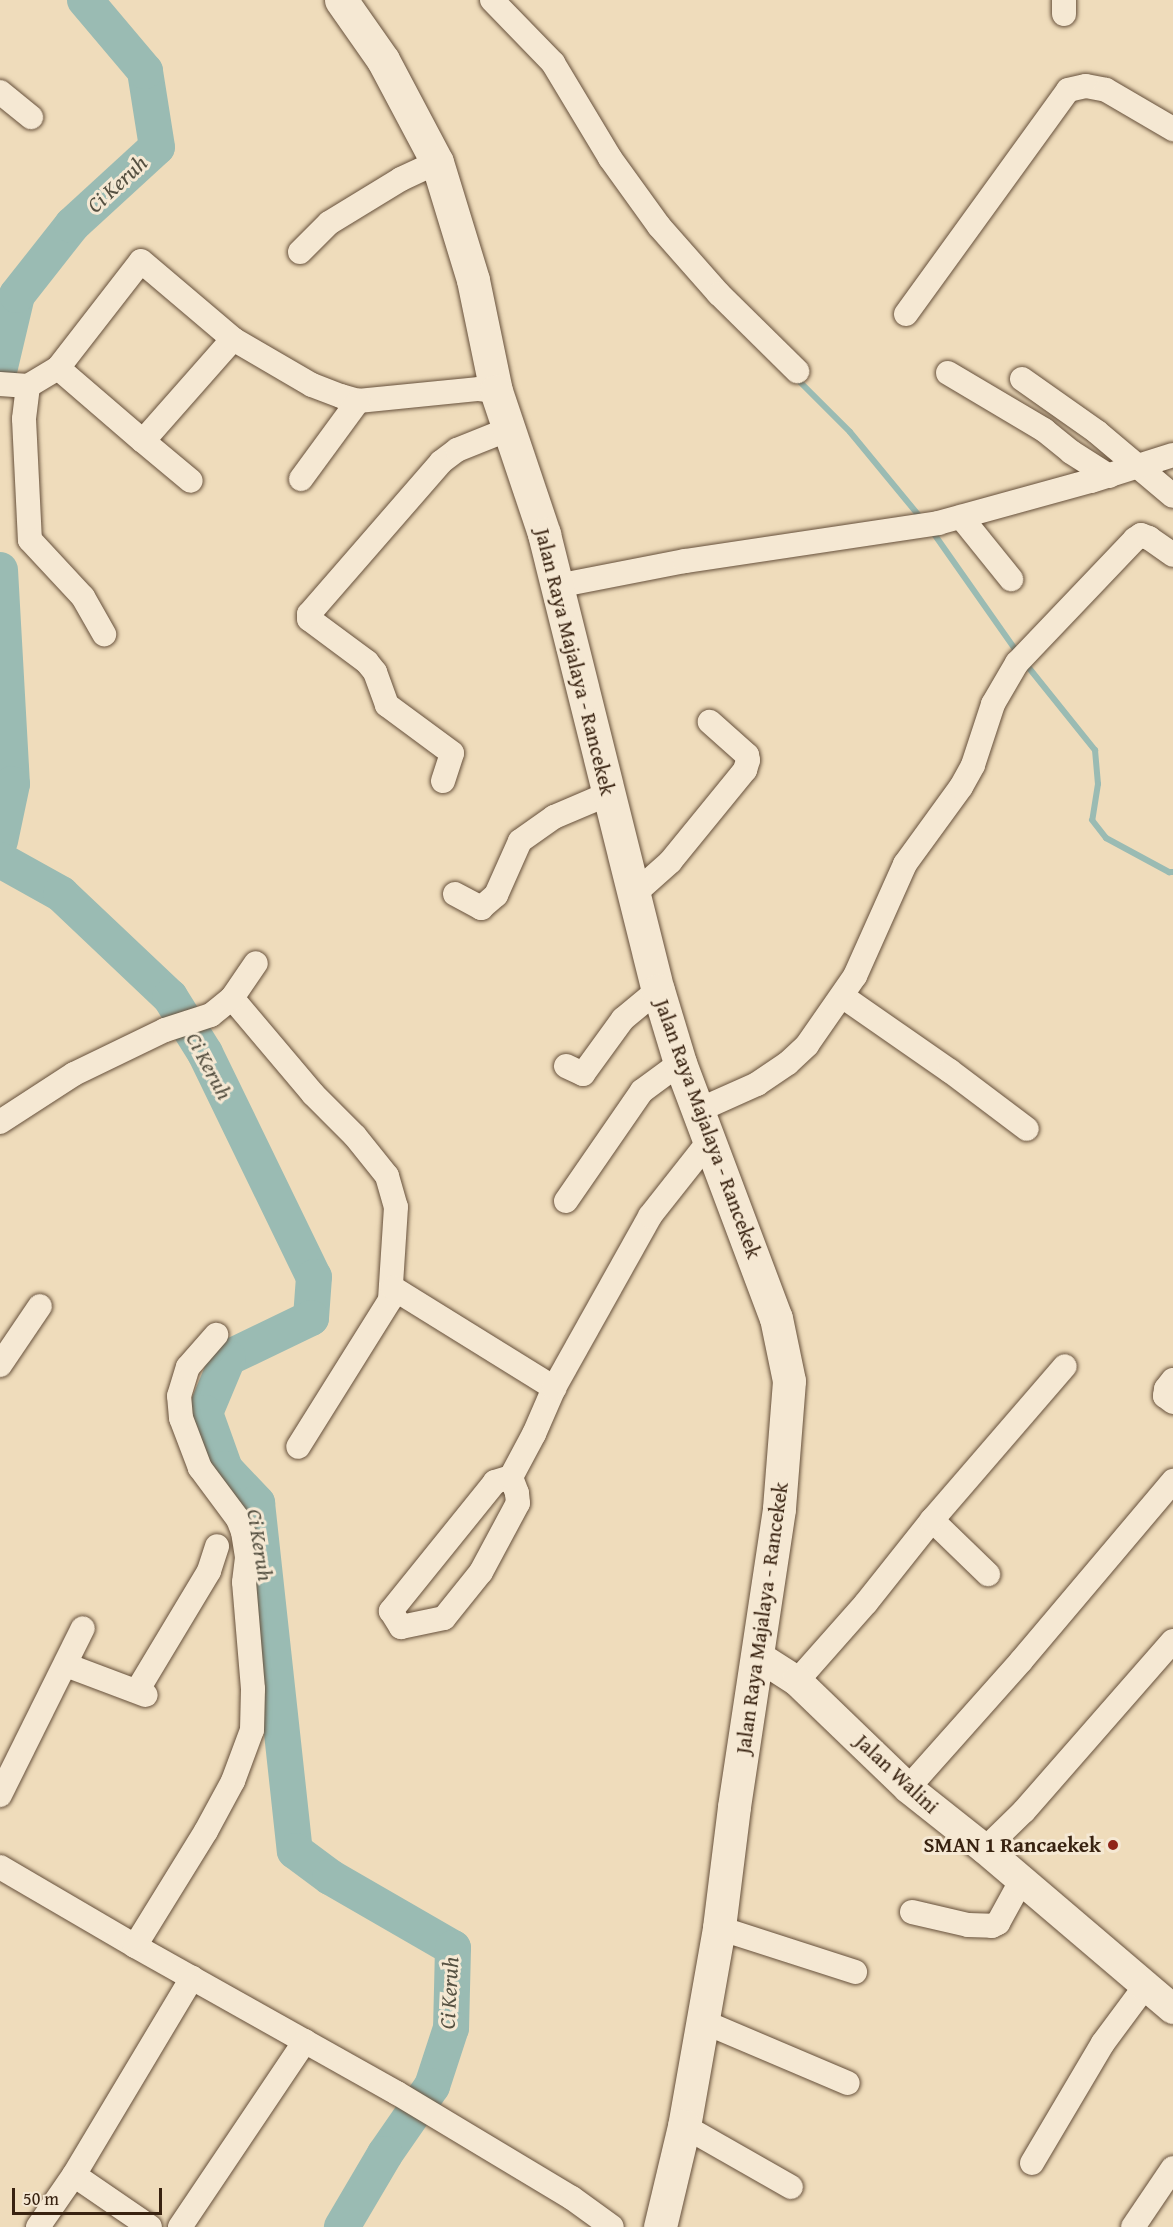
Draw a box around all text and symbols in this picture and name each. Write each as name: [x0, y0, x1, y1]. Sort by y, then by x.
water label: Ci Keruh: [81, 150, 153, 218]
street label: Jalan Raya Majalaya - Rancekek: [530, 526, 620, 798]
street label: Jalan Raya Majalaya - Rancekek: [649, 996, 767, 1262]
water label: Ci Keruh: [180, 1028, 238, 1104]
street label: Jalan Raya Majalaya - Rancekek: [730, 1480, 794, 1756]
water label: Ci Keruh: [241, 1507, 279, 1583]
street label: Jalan Walini: [850, 1729, 944, 1819]
place label: SMAN 1 Rancaekek: [924, 1832, 1101, 1858]
marker: SMAN 1 Rancaekek: [1106, 1838, 1120, 1852]
water label: Ci Keruh: [434, 1956, 464, 2030]
scale bar: [15, 2176, 165, 2214]
text: 50 m: [23, 2185, 59, 2212]

